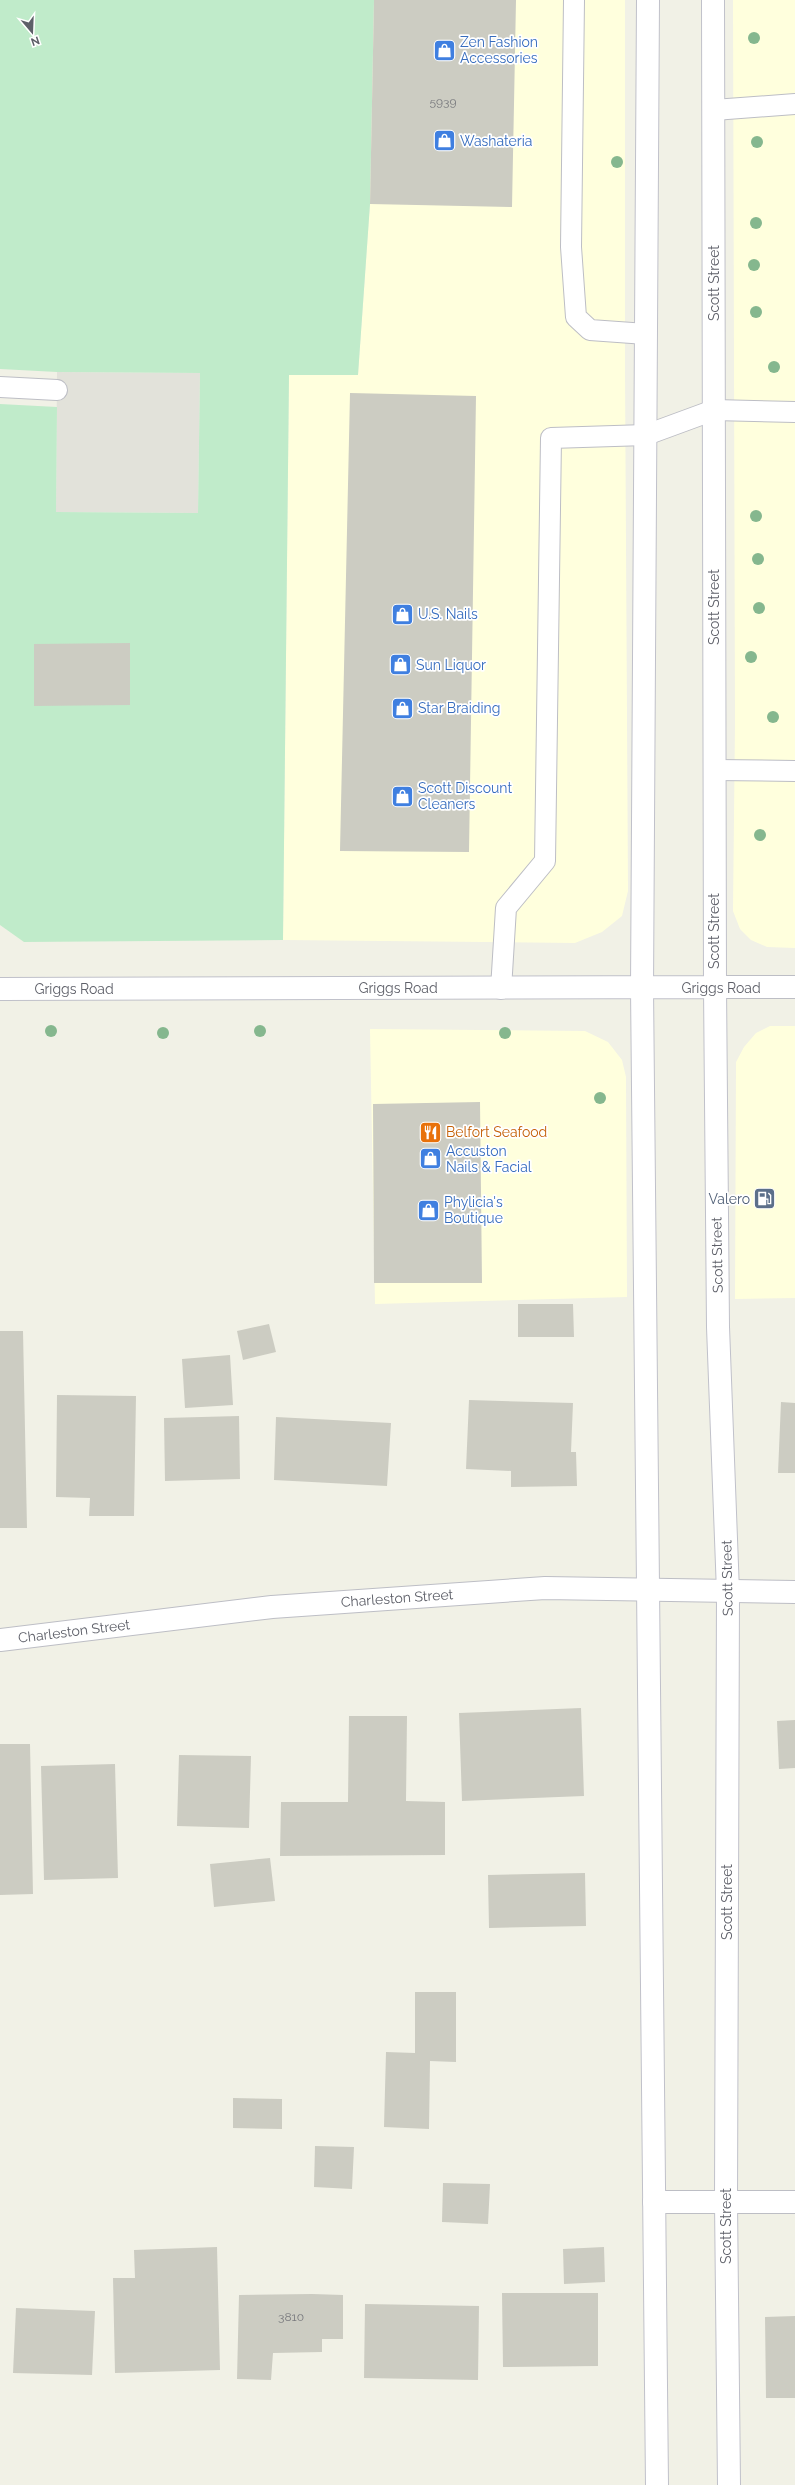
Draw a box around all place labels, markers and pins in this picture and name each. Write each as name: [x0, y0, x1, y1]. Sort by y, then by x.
place label: Zen Fashion Accessories: [460, 34, 538, 66]
shop icon: Zen Fashion Accessories: [432, 37, 458, 63]
shop icon: Washateria: [431, 128, 457, 154]
place label: Washateria: [460, 133, 532, 149]
shop icon: U.S. Nails: [389, 601, 415, 627]
place label: U.S. Nails: [418, 606, 478, 622]
shop icon: Sun Liquor: [388, 652, 414, 678]
place label: Sun Liquor: [416, 657, 486, 673]
shop icon: Star Braiding: [389, 695, 415, 721]
place label: Star Braiding: [418, 700, 500, 716]
place label: Scott Discount Cleaners: [418, 780, 512, 812]
shop icon: Scott Discount Cleaners: [389, 783, 415, 809]
restaurant icon: Belfort Seafood: [418, 1119, 444, 1145]
place label: Belfort Seafood: [446, 1124, 547, 1140]
place label: Accuston Nails & Facial: [446, 1143, 532, 1175]
shop icon: Accuston Nails & Facial: [417, 1146, 443, 1172]
fuel station icon: Valero: [752, 1186, 778, 1212]
place label: Valero: [709, 1191, 750, 1207]
place label: Phylicia's Boutique: [444, 1194, 503, 1226]
shop icon: Phylicia's Boutique: [416, 1197, 442, 1223]

